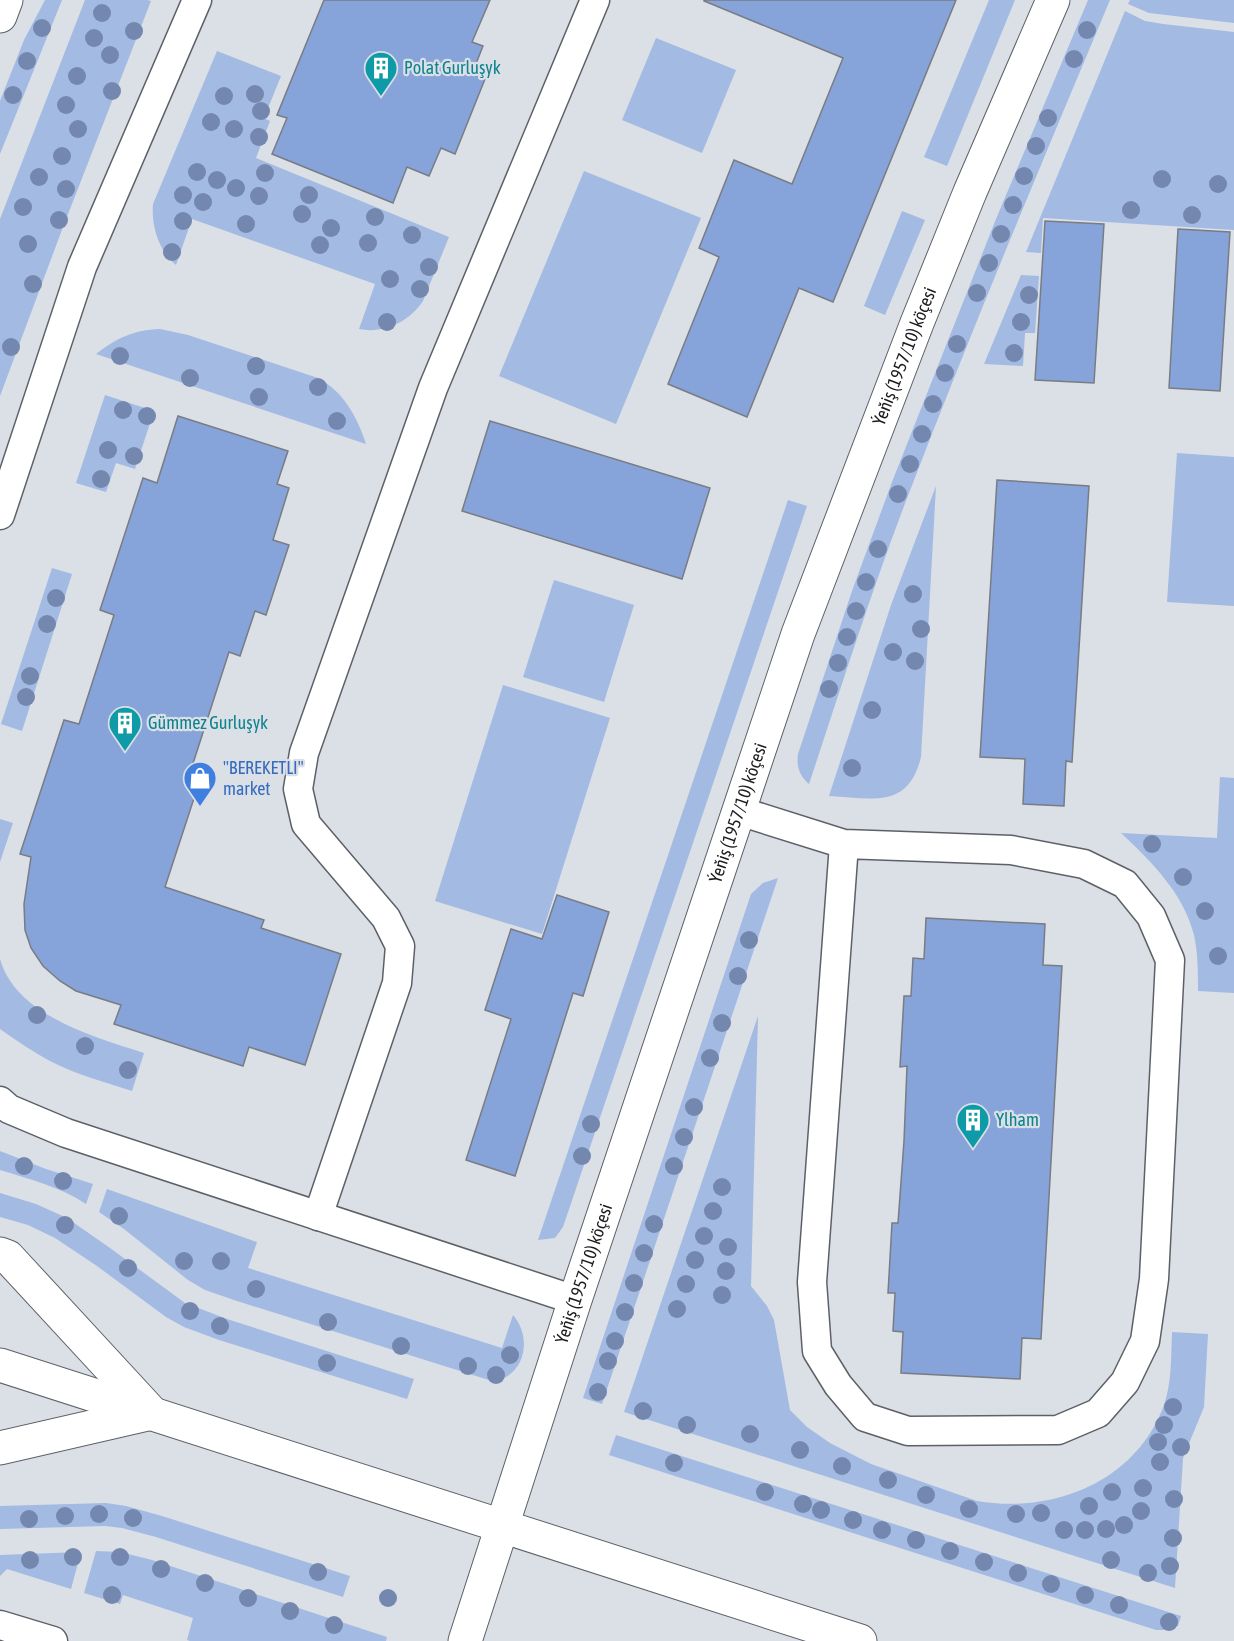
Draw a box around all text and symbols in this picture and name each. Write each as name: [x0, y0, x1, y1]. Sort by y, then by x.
building icon: Polat Gurluşyk: [363, 50, 399, 97]
place label: Polat Gurluşyk: [404, 57, 501, 78]
street label: Ýeňiş (1957/10) köçesi: [868, 284, 940, 428]
building icon: Gümmez Gurluşyk: [107, 705, 143, 752]
place label: Gümmez Gurluşyk: [148, 712, 268, 733]
street label: Ýeňiş (1957/10) köçesi: [704, 740, 771, 885]
place label: "BEREKETLI" market: [223, 757, 304, 799]
shop icon: "BEREKETLI" market: [182, 760, 218, 807]
building icon: Ylham: [955, 1102, 991, 1149]
place label: Ylham: [996, 1109, 1039, 1130]
street label: Ýeňiş (1957/10) köçesi: [551, 1201, 616, 1346]

